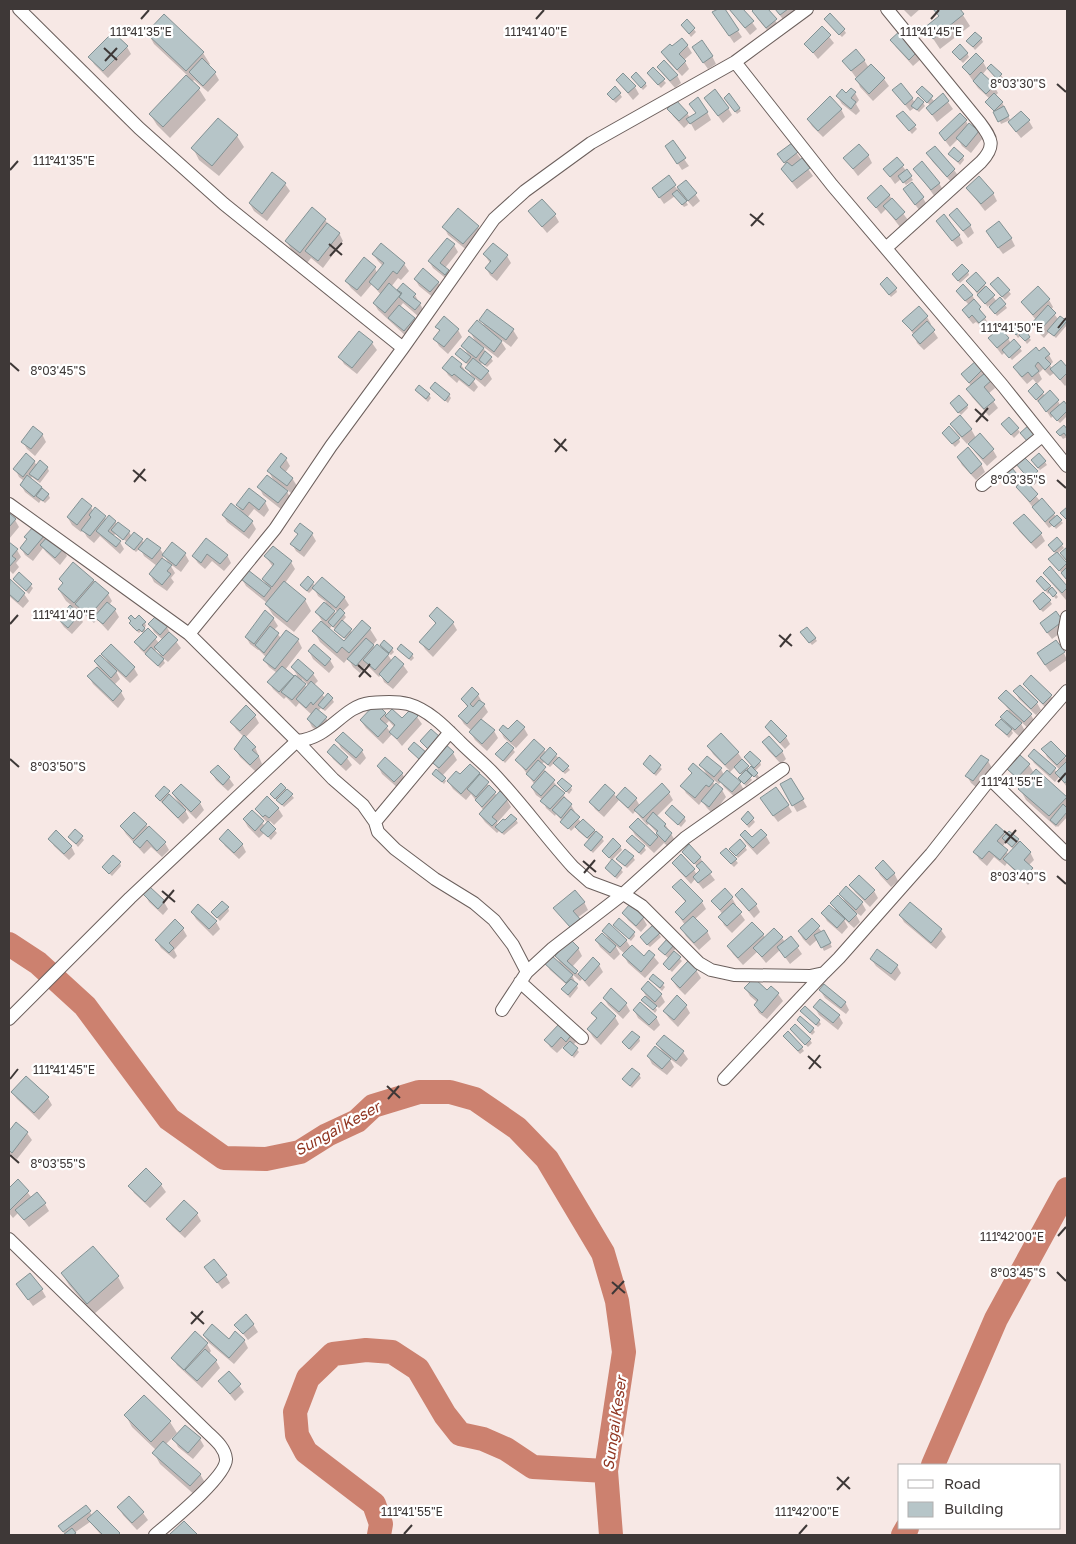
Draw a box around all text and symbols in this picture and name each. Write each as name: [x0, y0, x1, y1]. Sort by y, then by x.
text: 111°41'35"E: [110, 24, 172, 39]
text: 111°41'40"E: [505, 24, 567, 39]
text: 111°41'45"E: [900, 24, 962, 39]
text: 8°03'30"S: [990, 76, 1046, 91]
text: 111°41'35"E: [33, 153, 95, 168]
text: 111°41'50"E: [981, 320, 1043, 335]
text: 8°03'45"S: [30, 363, 86, 378]
text: 8°03'35"S: [990, 472, 1046, 487]
text: 111°41'40"E: [33, 607, 95, 622]
text: 8°03'50"S: [30, 759, 86, 774]
text: 111°41'55"E: [981, 774, 1043, 789]
text: 8°03'40"S: [990, 869, 1046, 884]
text: 111°41'45"E: [33, 1062, 95, 1077]
water label: Sungai Keser: [291, 1096, 385, 1160]
text: 8°03'55"S: [30, 1156, 86, 1171]
text: 111°42'00"E: [980, 1229, 1044, 1244]
text: 8°03'45"S: [990, 1265, 1046, 1280]
water label: Sungai Keser: [599, 1373, 631, 1471]
legend: [898, 1464, 1061, 1529]
text: Road: [944, 1474, 981, 1492]
text: Building: [944, 1499, 1004, 1517]
text: 111°41'55"E: [381, 1504, 443, 1519]
text: 111°42'00"E: [775, 1504, 839, 1519]

